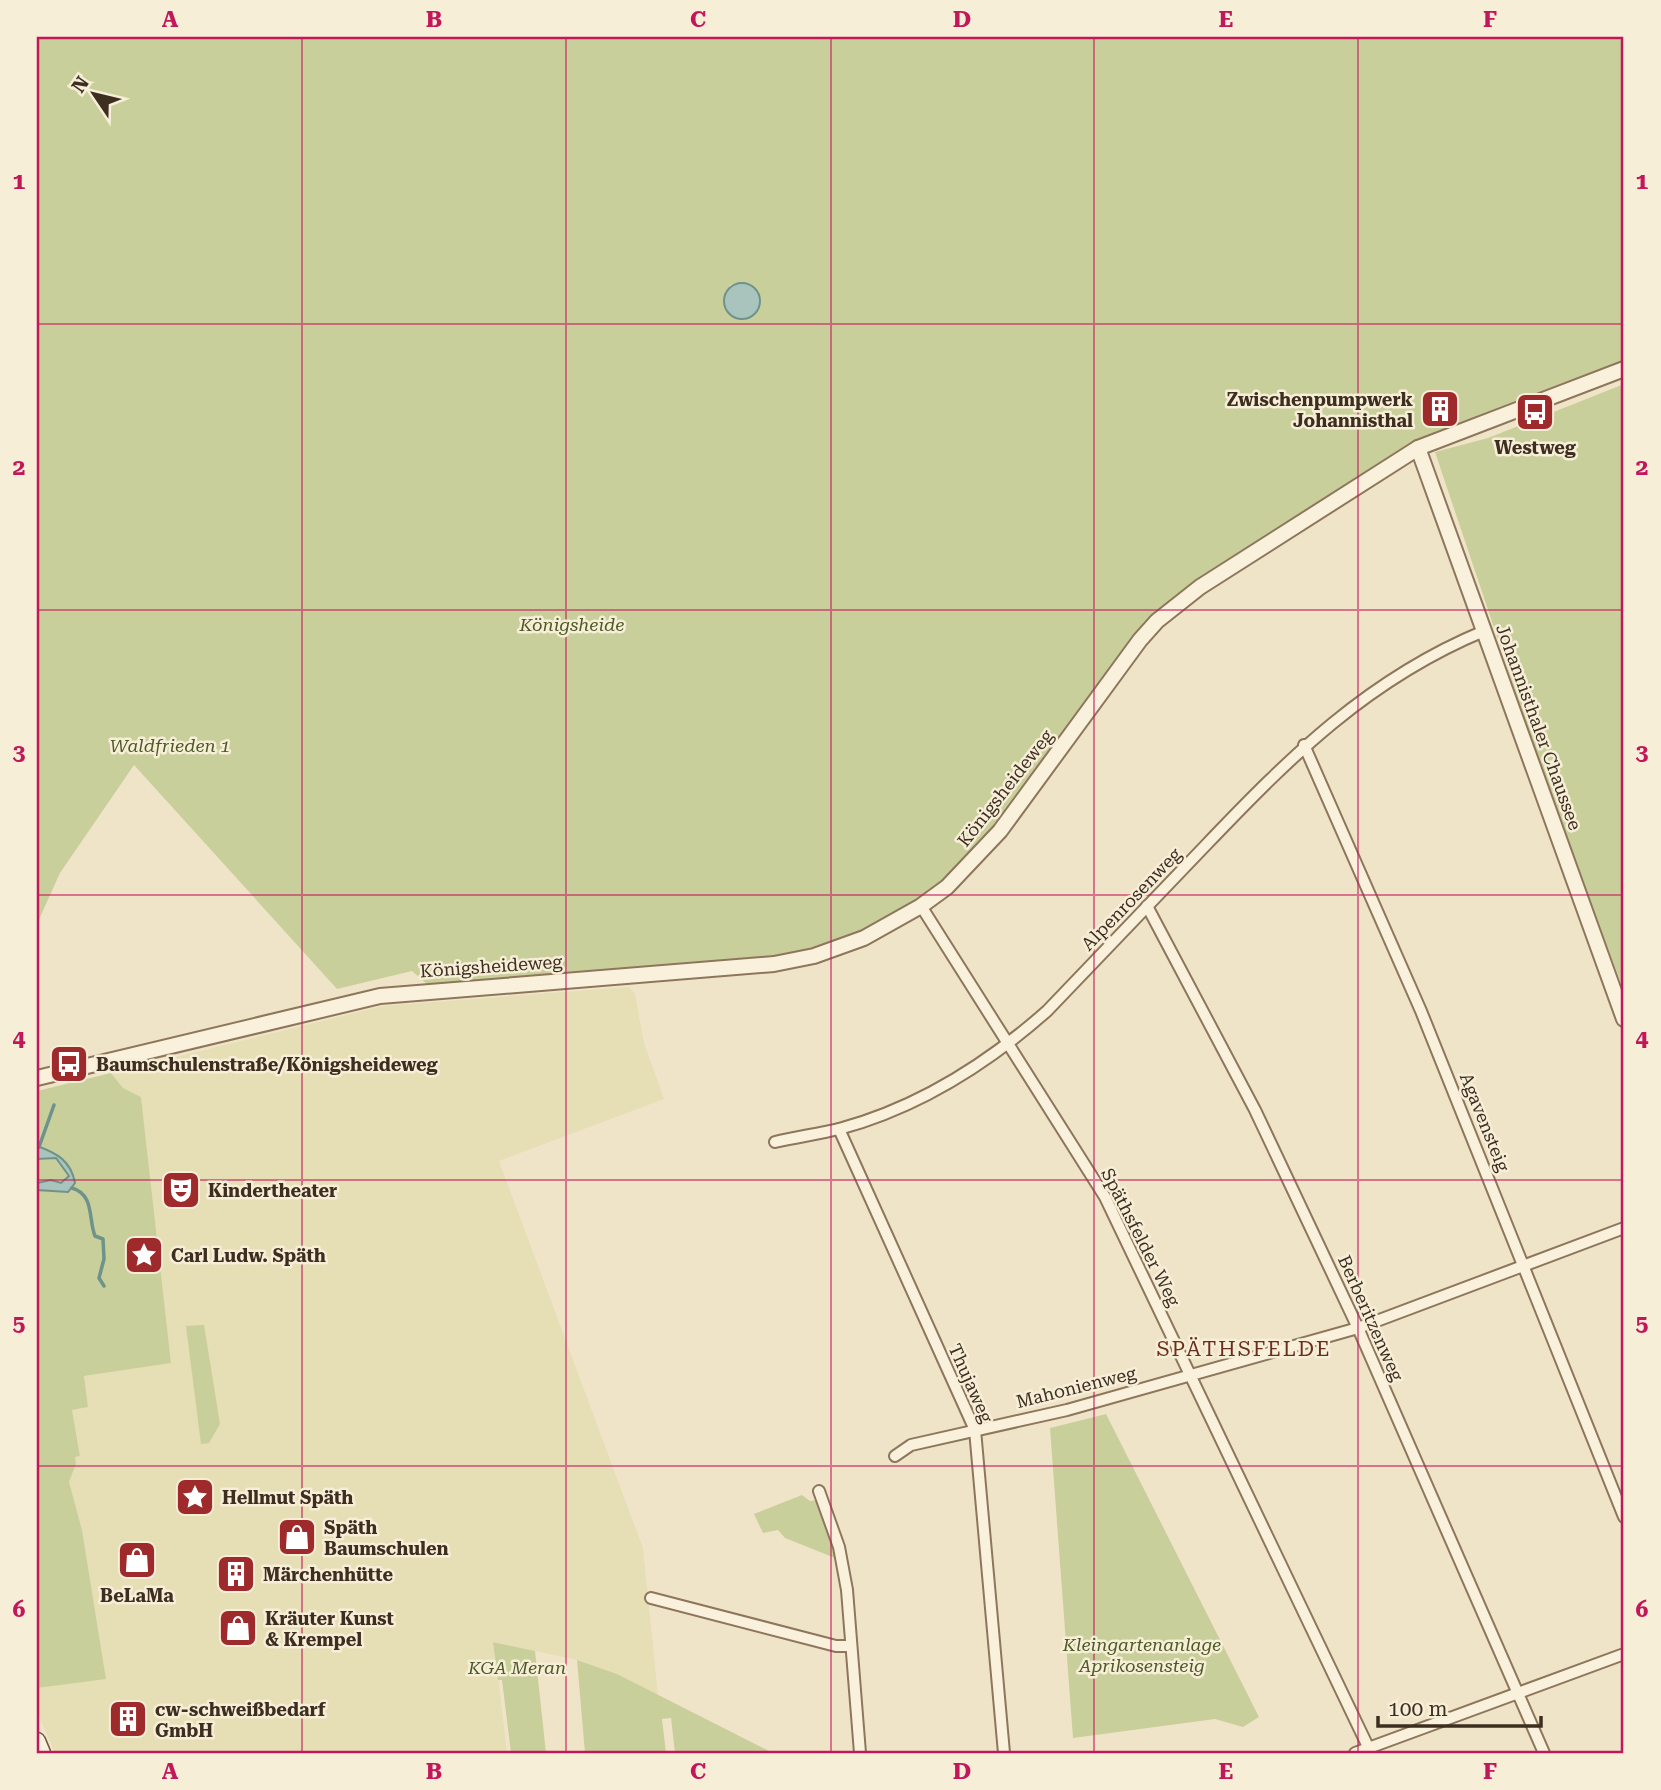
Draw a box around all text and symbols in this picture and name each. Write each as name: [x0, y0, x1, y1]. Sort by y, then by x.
text: A: [162, 6, 179, 33]
text: B: [426, 6, 442, 33]
text: C: [690, 6, 706, 33]
text: D: [953, 6, 971, 33]
text: E: [1219, 6, 1233, 33]
text: F: [1483, 6, 1497, 33]
north arrow: [60, 60, 130, 130]
text: N: [67, 72, 94, 97]
text: 1: [13, 168, 26, 195]
text: 1: [1636, 168, 1649, 195]
building icon: Zwischenpumpwerk Johannisthal: [1419, 388, 1461, 430]
place label: Zwischenpumpwerk Johannisthal: [1227, 389, 1414, 431]
bus stop icon: Westweg: [1514, 391, 1556, 433]
place label: Westweg: [1494, 437, 1577, 458]
text: 2: [13, 454, 25, 481]
text: 2: [1636, 454, 1648, 481]
park label: Königsheide: [519, 614, 624, 635]
street label: Johannisthaler Chaussee: [1492, 621, 1586, 833]
street label: Königsheideweg: [953, 725, 1058, 851]
park label: Waldfrieden 1: [110, 735, 230, 756]
text: 3: [13, 739, 26, 766]
text: 3: [1636, 739, 1649, 766]
street label: Alpenrosenweg: [1077, 843, 1186, 955]
street label: Königsheideweg: [419, 950, 564, 981]
text: 4: [13, 1025, 26, 1052]
text: 4: [1636, 1025, 1649, 1052]
bus stop icon: Baumschulenstraße/Königsheideweg: [48, 1043, 90, 1085]
place label: Baumschulenstraße/Königsheideweg: [96, 1054, 439, 1075]
street label: Agavensteig: [1456, 1070, 1515, 1175]
street label: Späthsfelder Weg: [1097, 1164, 1185, 1310]
theatre icon: Kindertheater: [160, 1169, 202, 1211]
place label: Kindertheater: [208, 1180, 337, 1201]
place icon: Carl Ludw. Späth: [123, 1234, 165, 1276]
place label: Carl Ludw. Späth: [171, 1245, 326, 1266]
street label: Berberitzenweg: [1334, 1252, 1408, 1385]
text: 5: [13, 1310, 26, 1337]
text: 5: [1636, 1310, 1649, 1337]
district label: SPÄTHSFELDE: [1156, 1337, 1332, 1361]
street label: Thujaweg: [944, 1340, 998, 1426]
street label: Mahonienweg: [1014, 1362, 1139, 1412]
place icon: Hellmut Späth: [174, 1476, 216, 1518]
place label: Hellmut Späth: [222, 1487, 353, 1508]
shop icon: Späth Baumschulen: [276, 1516, 318, 1558]
place label: Späth Baumschulen: [324, 1517, 449, 1559]
shop icon: BeLaMa: [116, 1539, 158, 1581]
building icon: Märchenhütte: [215, 1553, 257, 1595]
place label: Märchenhütte: [263, 1564, 393, 1585]
place label: BeLaMa: [100, 1585, 174, 1606]
text: 6: [13, 1596, 26, 1623]
text: 6: [1636, 1596, 1649, 1623]
shop icon: Kräuter Kunst & Krempel: [217, 1607, 259, 1649]
place label: Kräuter Kunst & Krempel: [265, 1608, 394, 1650]
park label: Kleingartenanlage Aprikosensteig: [1062, 1634, 1221, 1676]
park label: KGA Meran: [467, 1657, 566, 1678]
scale bar: [1378, 1685, 1540, 1729]
text: 100 m: [1388, 1697, 1448, 1721]
building icon: cw-schweißbedarf GmbH: [107, 1698, 149, 1740]
place label: cw-schweißbedarf GmbH: [155, 1699, 327, 1741]
text: A: [162, 1758, 179, 1785]
text: B: [426, 1758, 442, 1785]
text: C: [690, 1758, 706, 1785]
text: D: [953, 1758, 971, 1785]
text: E: [1219, 1758, 1233, 1785]
text: F: [1483, 1758, 1497, 1785]

